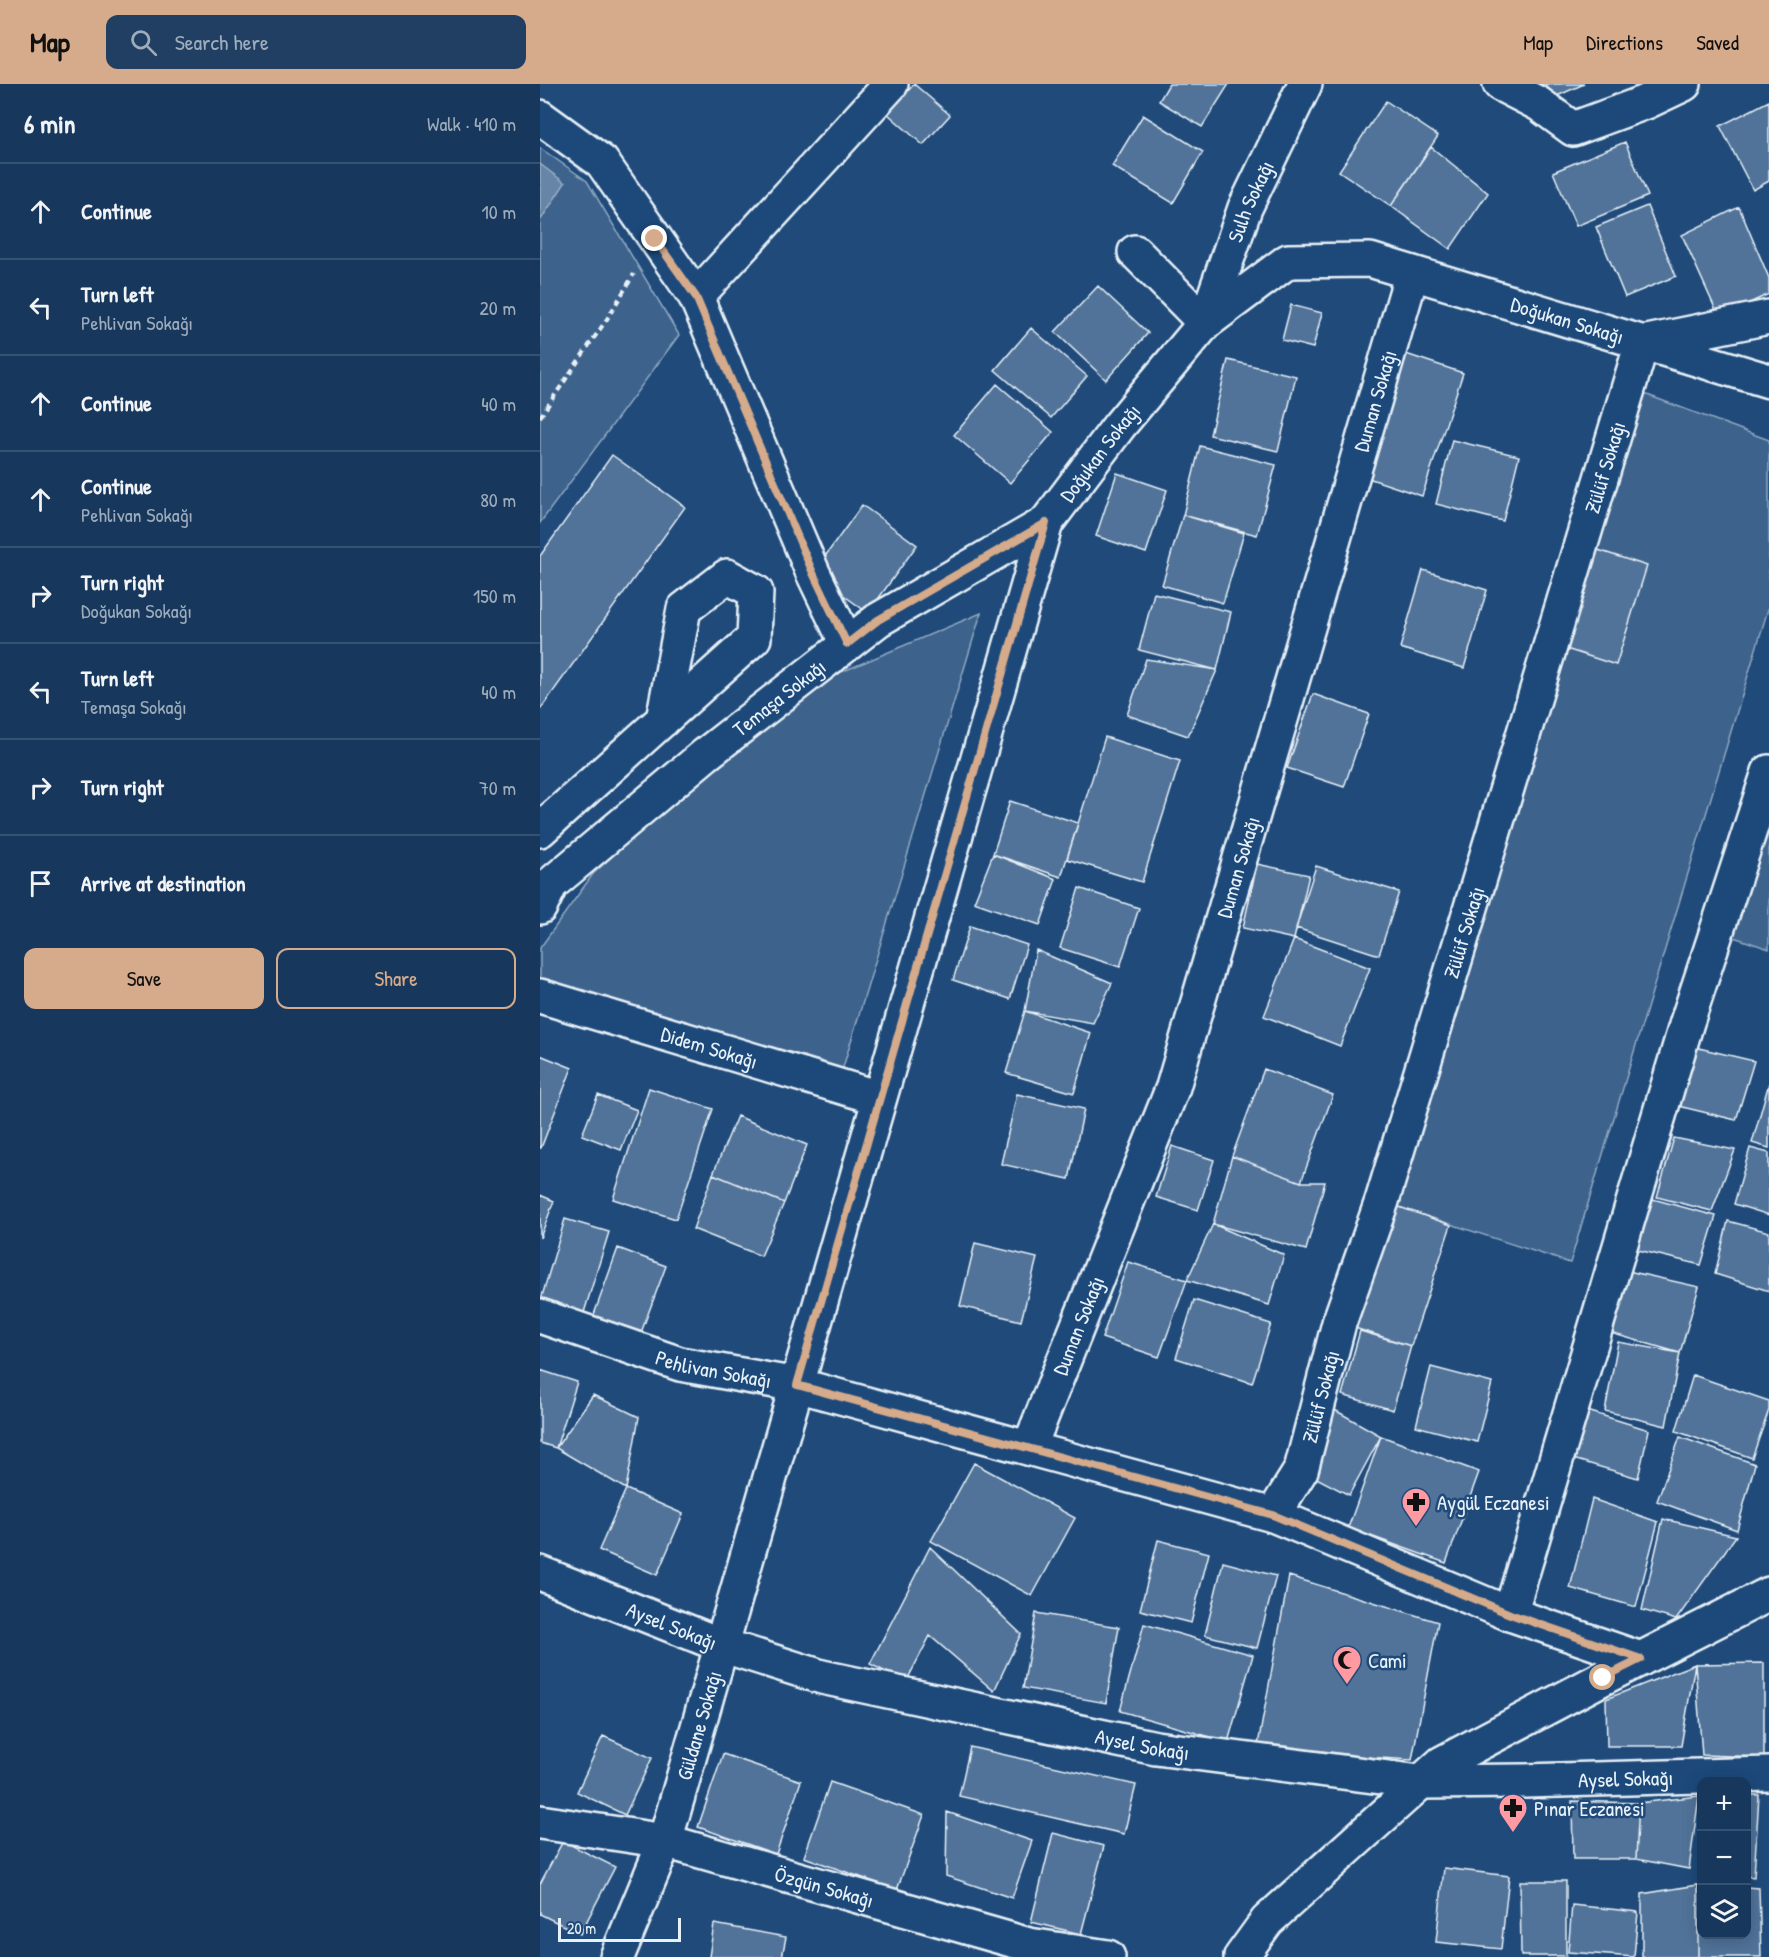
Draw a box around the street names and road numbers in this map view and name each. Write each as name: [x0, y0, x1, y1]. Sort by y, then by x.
street label: Sulh Sokağı: [1220, 155, 1280, 246]
street label: Doğukan Sokağı: [1507, 289, 1627, 351]
street label: Duman Sokağı: [1346, 346, 1403, 455]
street label: Doğukan Sokağı: [1053, 397, 1146, 508]
street label: Zülüf Sokağı: [1577, 418, 1632, 517]
street label: Temaşa Sokağı: [726, 652, 831, 743]
street label: Duman Sokağı: [1209, 813, 1266, 921]
street label: Zülüf Sokağı: [1436, 883, 1491, 982]
street label: Didem Sokağı: [658, 1019, 761, 1075]
street label: Duman Sokağı: [1045, 1272, 1111, 1379]
street label: Pehlivan Sokağı: [652, 1342, 774, 1395]
street label: Zülüf Sokağı: [1294, 1347, 1346, 1446]
street label: Aysel Sokağı: [622, 1594, 722, 1657]
street label: Güldane Sokağı: [669, 1667, 728, 1783]
street label: Aysel Sokağı: [1093, 1721, 1191, 1767]
street label: Aysel Sokağı: [1578, 1762, 1674, 1794]
street label: Özgün Sokağı: [771, 1859, 877, 1914]

